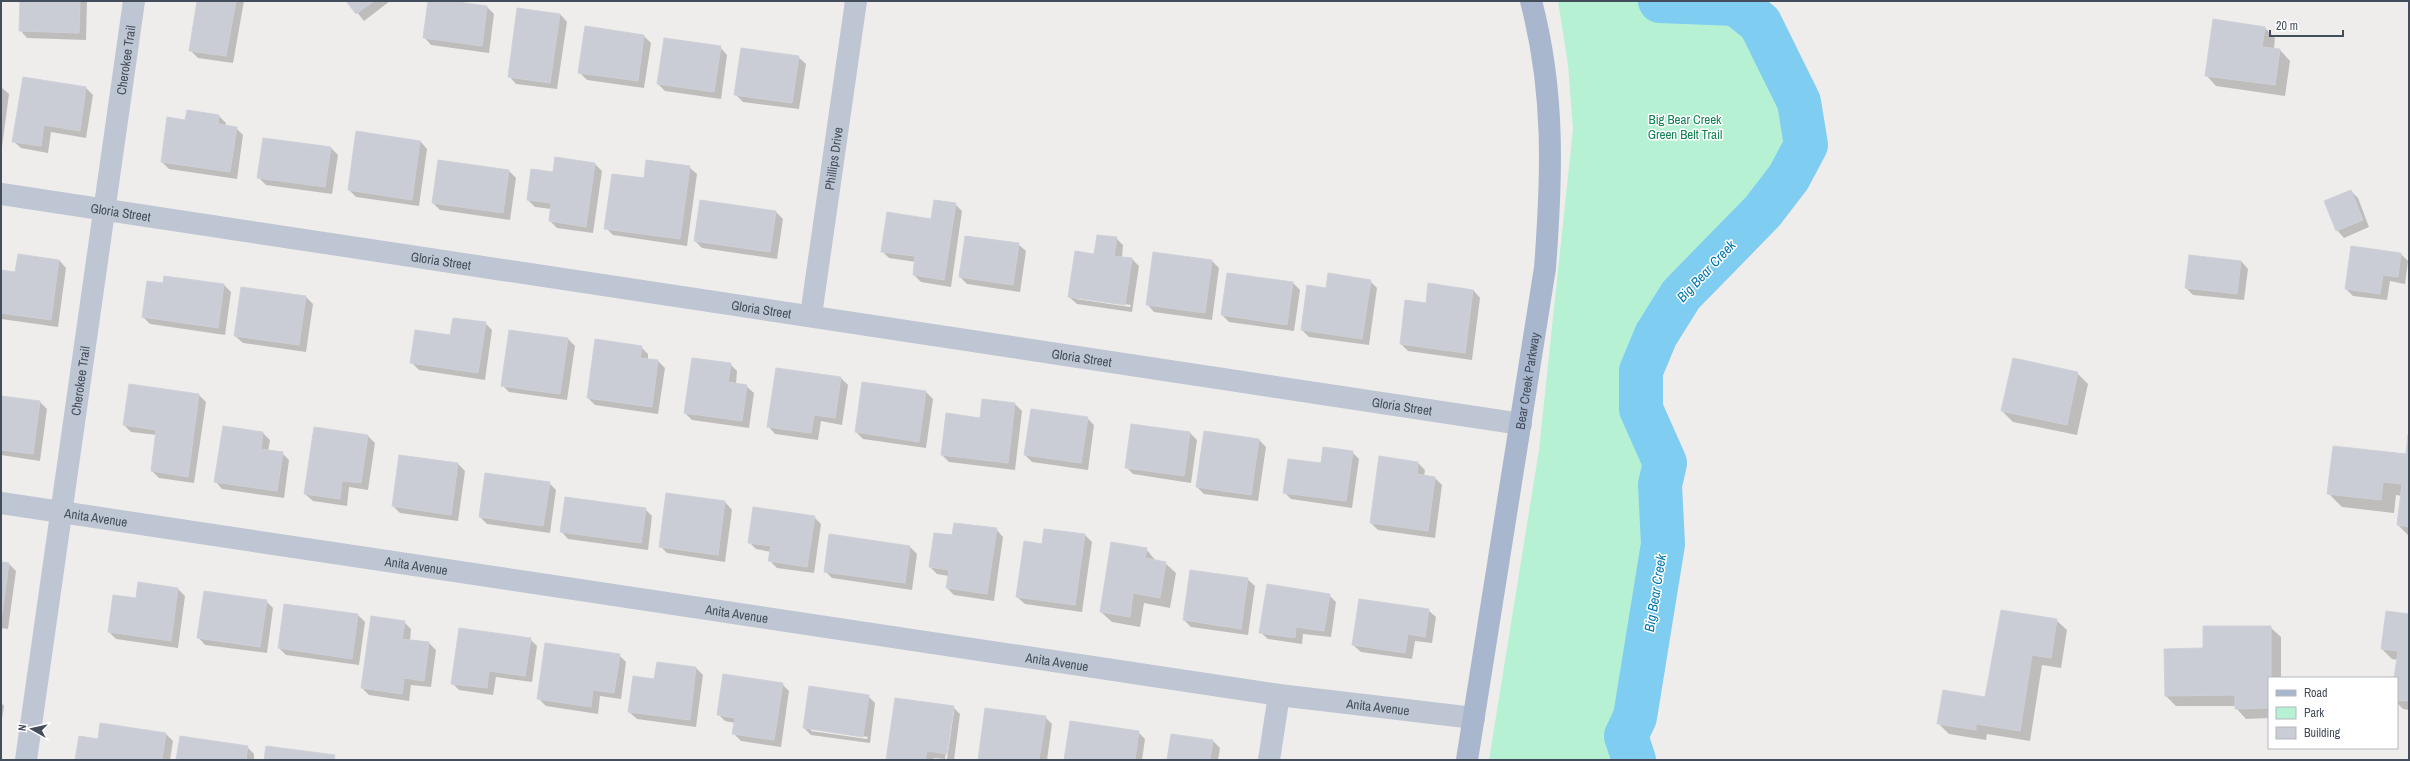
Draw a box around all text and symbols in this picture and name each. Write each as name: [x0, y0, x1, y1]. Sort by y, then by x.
scale bar: [2270, 12, 2343, 38]
text: 20 m: [2276, 18, 2298, 34]
street label: Cherokee Trail: [112, 24, 139, 96]
park label: Big Bear Creek Green Belt Trail: [1648, 111, 1722, 143]
street label: Phillips Drive: [820, 126, 846, 191]
street label: Gloria Street: [89, 199, 152, 225]
water label: Big Bear Creek: [1673, 235, 1740, 306]
street label: Gloria Street: [410, 248, 472, 274]
street label: Gloria Street: [730, 296, 793, 322]
street label: Bear Creek Parkway: [1511, 330, 1543, 430]
street label: Cherokee Trail: [67, 345, 93, 417]
street label: Gloria Street: [1050, 345, 1113, 370]
street label: Gloria Street: [1371, 393, 1433, 419]
street label: Anita Avenue: [62, 504, 129, 530]
street label: Anita Avenue: [383, 552, 449, 579]
water label: Big Bear Creek: [1640, 552, 1670, 633]
street label: Anita Avenue: [703, 600, 769, 627]
street label: Anita Avenue: [1024, 648, 1090, 675]
legend: [2268, 677, 2398, 749]
text: Road: [2304, 685, 2328, 701]
street label: Anita Avenue: [1345, 694, 1410, 719]
text: Park: [2304, 705, 2324, 721]
north arrow: [12, 709, 52, 749]
text: N: [15, 723, 29, 732]
text: Building: [2304, 725, 2341, 741]

